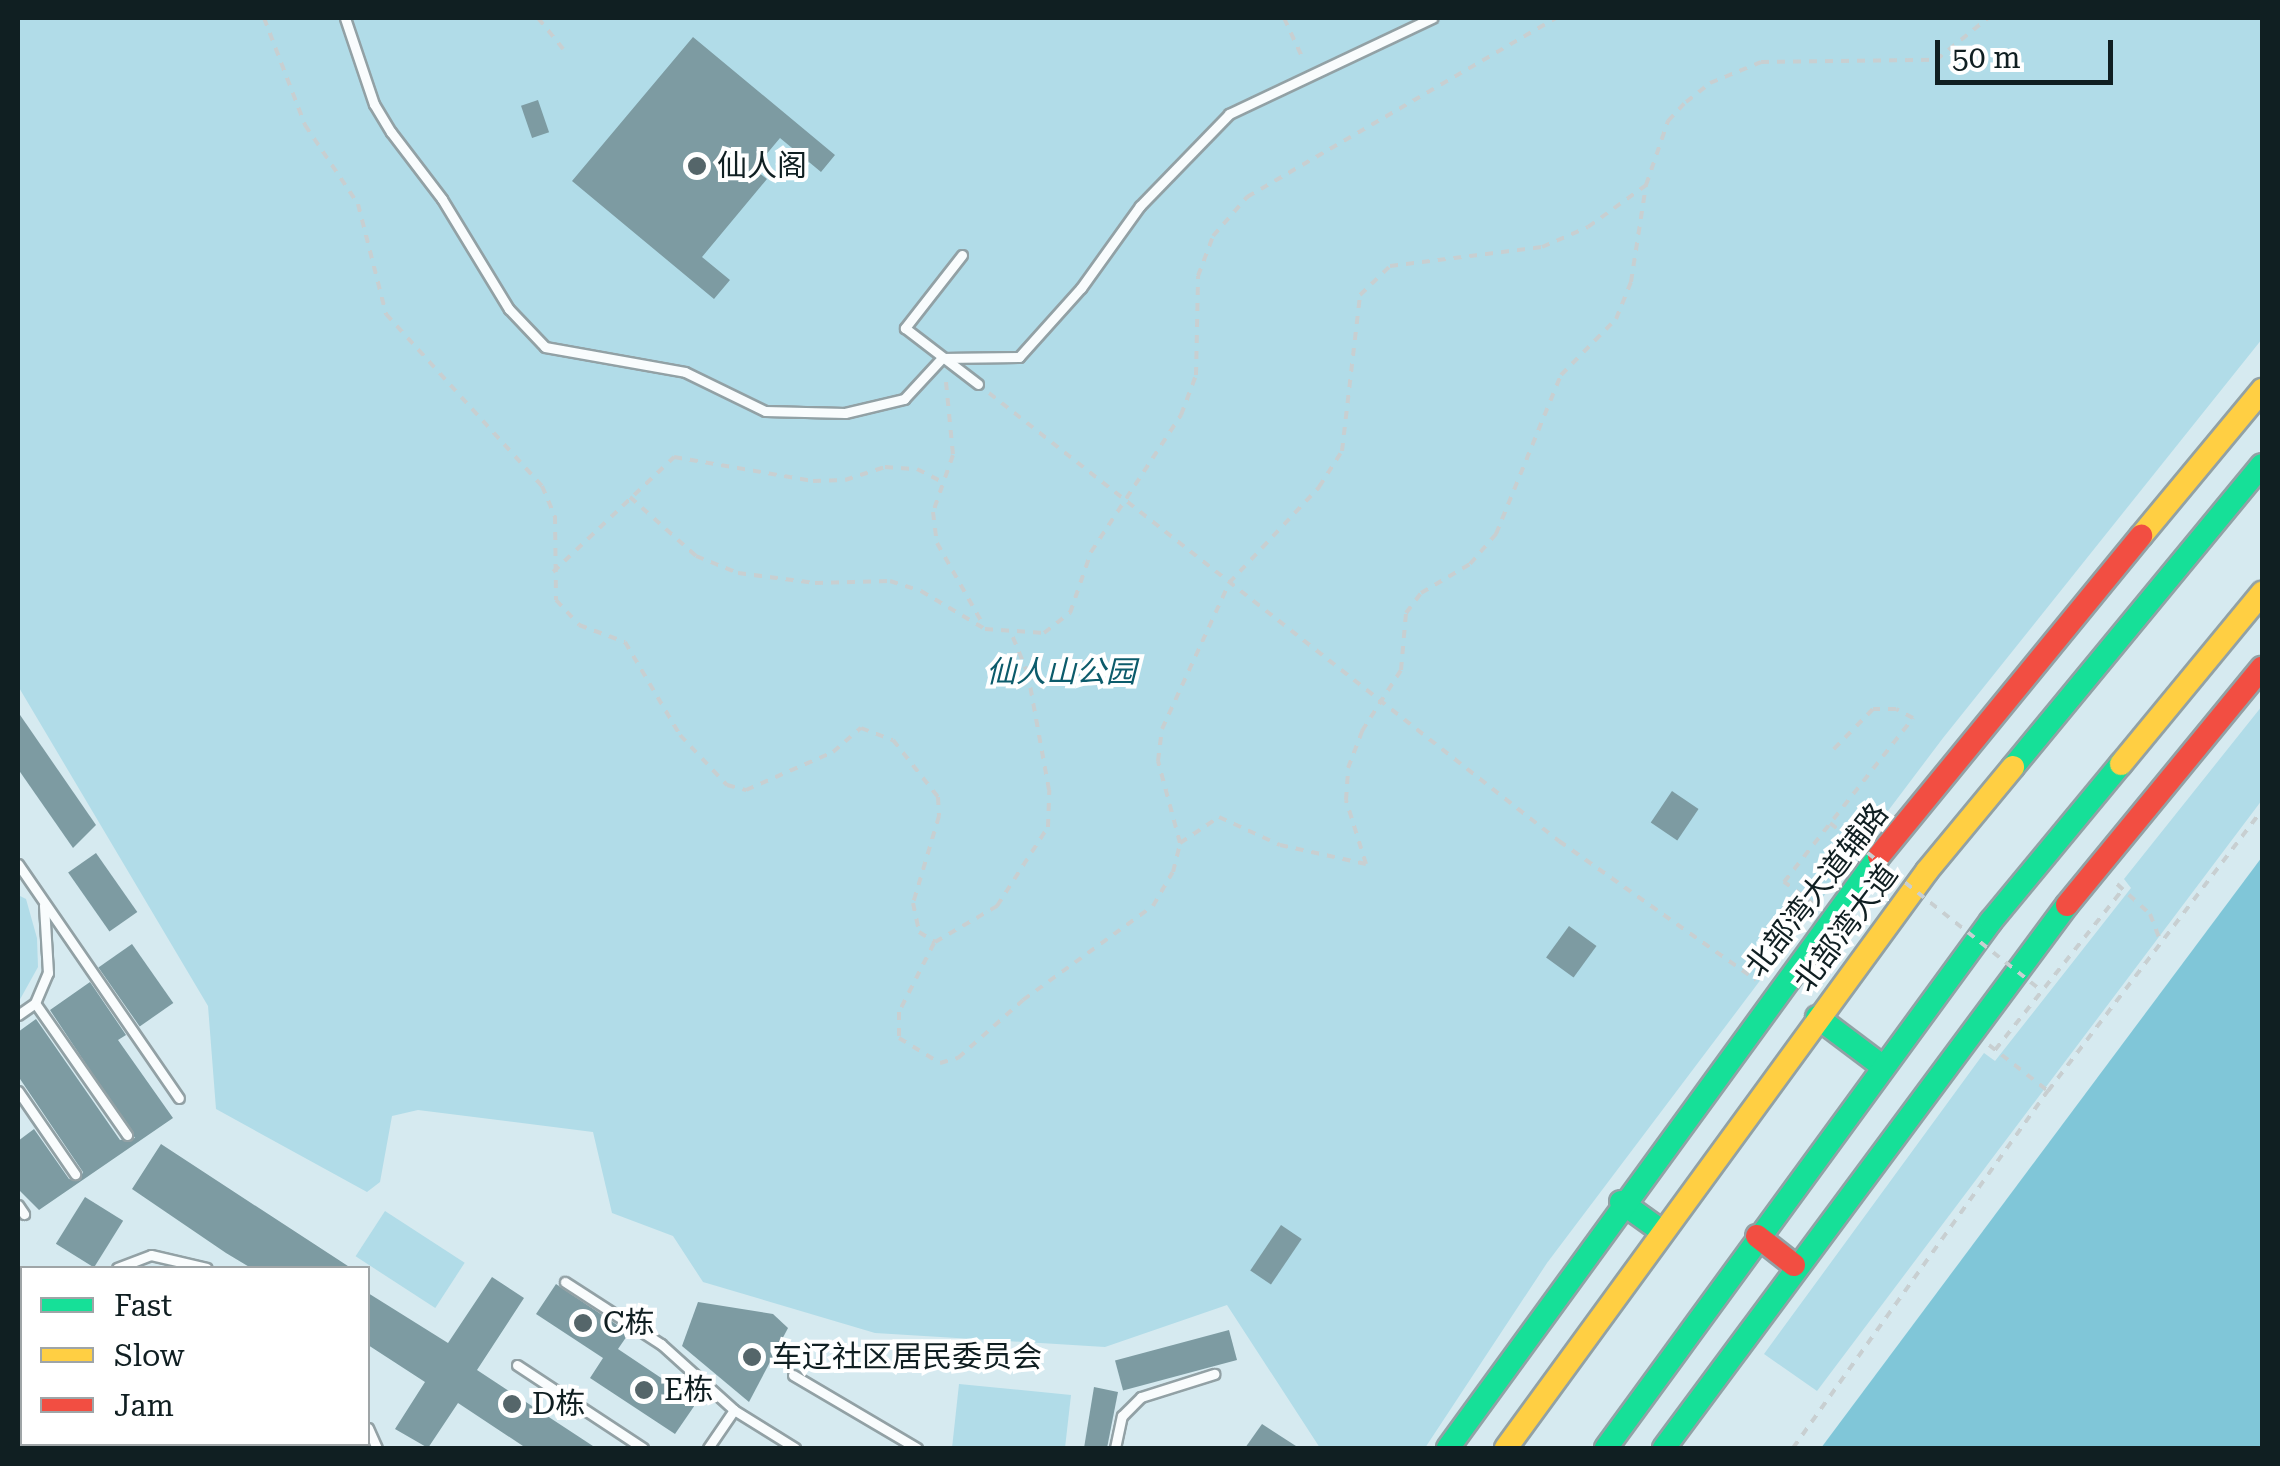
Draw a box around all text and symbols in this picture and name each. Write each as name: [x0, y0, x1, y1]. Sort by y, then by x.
scale bar: [1940, 20, 2118, 82]
text: 50 m: [1952, 40, 2021, 75]
place label: 仙人阁: [717, 148, 807, 184]
marker: 仙人阁: [686, 155, 708, 177]
park label: 仙人山公园: [986, 654, 1136, 690]
street label: 北部湾大道辅路: [1738, 796, 1896, 984]
street label: 北部湾大道: [1786, 857, 1906, 999]
legend: [20, 1266, 370, 1446]
text: Fast: [114, 1288, 172, 1323]
place label: C栋: [603, 1305, 655, 1341]
marker: C栋: [572, 1312, 594, 1334]
text: Slow: [114, 1338, 185, 1373]
place label: 车辽社区居民委员会: [772, 1339, 1042, 1375]
marker: 车辽社区居民委员会: [741, 1346, 763, 1368]
place label: E栋: [664, 1372, 713, 1408]
marker: E栋: [633, 1379, 655, 1401]
place label: D栋: [532, 1386, 585, 1422]
text: Jam: [114, 1388, 174, 1423]
marker: D栋: [501, 1393, 523, 1415]

